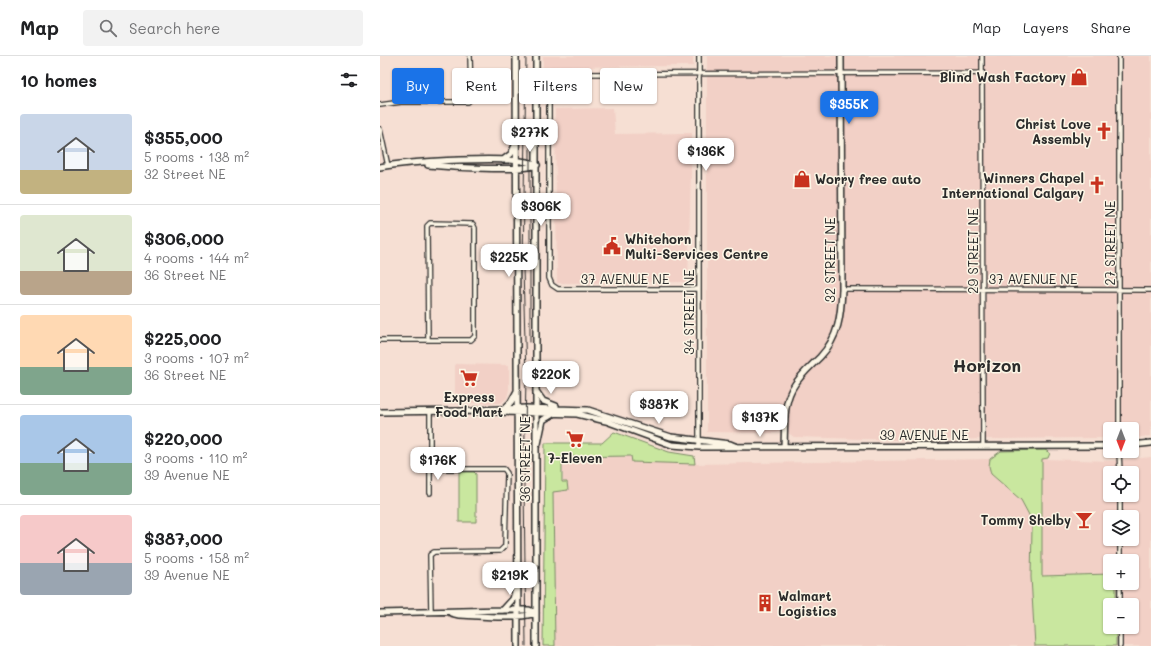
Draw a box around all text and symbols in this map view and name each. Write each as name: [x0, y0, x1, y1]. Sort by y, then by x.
search box: [83, 10, 363, 46]
text: Map: [20, 15, 59, 40]
icon: search: [97, 17, 119, 39]
text: Search here: [129, 18, 220, 38]
text: Map: [972, 18, 1001, 37]
text: Layers: [1023, 18, 1069, 37]
text: Share: [1091, 18, 1131, 37]
shop icon: Blind Wash Factory: [1069, 67, 1089, 87]
chip: Buy: [392, 68, 444, 104]
chip: Rent: [452, 68, 511, 104]
chip: Filters: [519, 68, 592, 104]
chip: New: [600, 68, 657, 104]
place label: Blind Wash Factory: [940, 68, 1066, 86]
text: 10 homes: [20, 69, 97, 91]
icon: filters: [338, 69, 360, 91]
pin: $355K: [821, 91, 877, 125]
text: $355K: [829, 95, 869, 112]
place label: Christ Love Assembly: [1015, 115, 1091, 148]
pin: $277K: [502, 119, 558, 153]
church icon: Christ Love Assembly: [1094, 121, 1114, 141]
text: $277K: [511, 123, 549, 140]
text: $355,000: [144, 126, 223, 148]
icon: home: [52, 130, 100, 178]
pin: $136K: [678, 138, 734, 172]
text: $136K: [687, 142, 725, 159]
text: 5 rooms · 138 m²: [144, 148, 249, 165]
text: 32 Street NE: [144, 165, 226, 182]
shop icon: Worry free auto: [792, 169, 812, 189]
place label: Winners Chapel International Calgary: [942, 169, 1084, 202]
place label: Worry free auto: [815, 170, 921, 188]
church icon: Winners Chapel International Calgary: [1087, 175, 1107, 195]
pin: $306K: [513, 193, 569, 227]
text: $306K: [521, 197, 561, 214]
street label: 27 STREET NE: [1101, 201, 1118, 285]
street label: 29 STREET NE: [964, 208, 981, 294]
street label: 32 STREET NE: [821, 217, 838, 303]
text: $306,000: [144, 227, 224, 249]
place label: Whitehorn Multi-Services Centre: [625, 230, 768, 262]
icon: home: [52, 231, 100, 279]
public building icon: Whitehorn Multi-Services Centre: [602, 236, 622, 256]
pin: $225K: [481, 244, 537, 278]
text: $225K: [490, 248, 528, 265]
text: 4 rooms · 144 m²: [144, 249, 249, 266]
text: 36 Street NE: [144, 266, 226, 283]
street label: 34 STREET NE: [680, 269, 697, 355]
street label: 37 AVENUE NE: [581, 270, 669, 287]
street label: 37 AVENUE NE: [989, 270, 1077, 287]
text: $225,000: [144, 327, 221, 349]
icon: home: [52, 331, 100, 379]
text: 3 rooms · 107 m²: [144, 349, 249, 366]
district label: Horizon: [953, 354, 1021, 376]
pin: $220K: [523, 361, 579, 395]
text: $220K: [531, 365, 571, 382]
text: 36 Street NE: [144, 366, 226, 383]
supermarket icon: Express Food Mart: [459, 368, 479, 388]
place label: Express Food Mart: [435, 388, 503, 420]
pin: $387K: [631, 391, 687, 425]
text: $387K: [639, 395, 679, 412]
pin: $137K: [732, 404, 788, 438]
text: $137K: [741, 408, 779, 425]
street label: 36 STREET NE: [516, 416, 533, 502]
north arrow: [1103, 422, 1139, 458]
map controls: [1103, 422, 1139, 634]
street label: 39 AVENUE NE: [879, 426, 969, 443]
text: $220,000: [144, 427, 222, 449]
supermarket icon: 7-Eleven: [565, 429, 585, 449]
icon: home: [52, 431, 100, 479]
pin: $176K: [410, 447, 466, 481]
text: 3 rooms · 110 m²: [144, 449, 247, 466]
place label: 7-Eleven: [548, 449, 602, 466]
text: $176K: [419, 451, 457, 468]
text: 39 Avenue NE: [144, 466, 230, 483]
button: locate: [1103, 466, 1139, 502]
bar icon: Tommy Shelby: [1074, 510, 1094, 530]
button: layers: [1103, 510, 1139, 546]
place label: Tommy Shelby: [981, 511, 1071, 529]
text: $387,000: [144, 527, 223, 549]
icon: home: [52, 531, 100, 579]
text: 5 rooms · 158 m²: [144, 549, 249, 566]
button: +: [1103, 554, 1139, 590]
pin: $219K: [482, 562, 538, 596]
text: 39 Avenue NE: [144, 566, 230, 583]
text: $219K: [491, 566, 529, 583]
place label: Walmart Logistics: [778, 587, 837, 619]
building icon: Walmart Logistics: [755, 593, 775, 613]
button: −: [1103, 598, 1139, 634]

